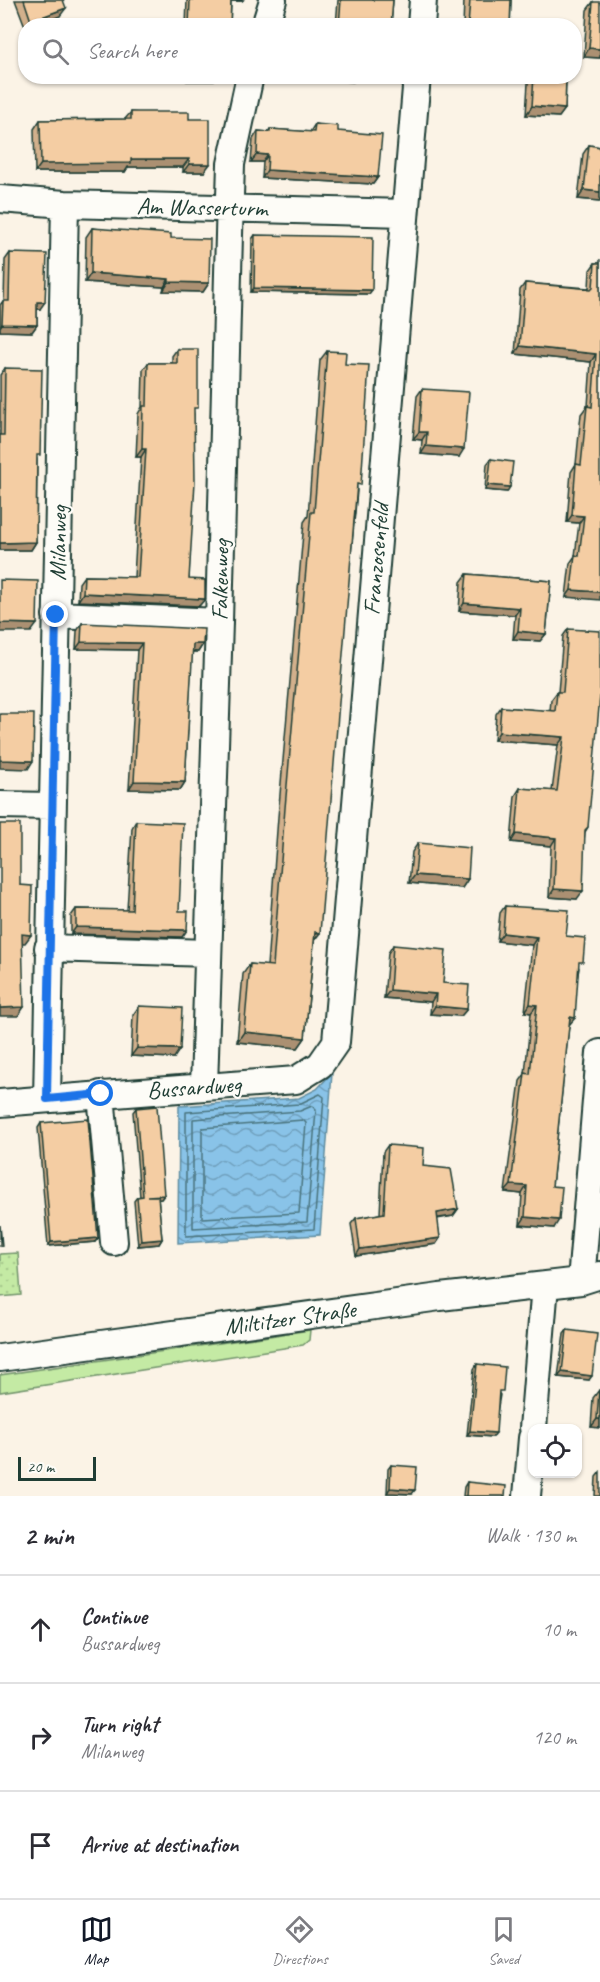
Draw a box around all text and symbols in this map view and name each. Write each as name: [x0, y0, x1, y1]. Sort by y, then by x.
search box: [18, 18, 582, 84]
icon: search: [39, 35, 72, 68]
text: Search here: [87, 37, 177, 65]
street label: Am Wasserturm: [136, 191, 270, 223]
street label: Franzosenfeld: [356, 498, 396, 616]
street label: Milanweg: [42, 504, 74, 581]
street label: Falkenweg: [204, 537, 236, 621]
route end: [42, 601, 68, 627]
street label: Bussardweg: [146, 1069, 243, 1105]
route start: [87, 1080, 113, 1106]
street label: Miltitzer Straße: [222, 1294, 360, 1342]
map controls: [528, 1424, 582, 1478]
button: locate: [528, 1424, 582, 1478]
scale bar: [18, 1454, 96, 1482]
text: 20 m: [27, 1457, 54, 1477]
text: 2 min: [24, 1519, 74, 1552]
text: Walk · 130 m: [486, 1523, 576, 1548]
text: Continue: [81, 1603, 147, 1631]
icon: ahead: [24, 1613, 57, 1646]
text: 10 m: [542, 1617, 576, 1642]
text: Bussardweg: [81, 1631, 159, 1656]
text: Turn right: [81, 1711, 158, 1739]
icon: right: [24, 1721, 57, 1754]
text: 120 m: [533, 1725, 576, 1750]
text: Milanweg: [81, 1739, 144, 1764]
icon: arrive: [24, 1829, 57, 1862]
text: Arrive at destination: [81, 1831, 238, 1859]
tab: Map: [80, 1913, 113, 1969]
tab: Directions: [272, 1913, 328, 1969]
tab: Saved: [487, 1913, 520, 1969]

